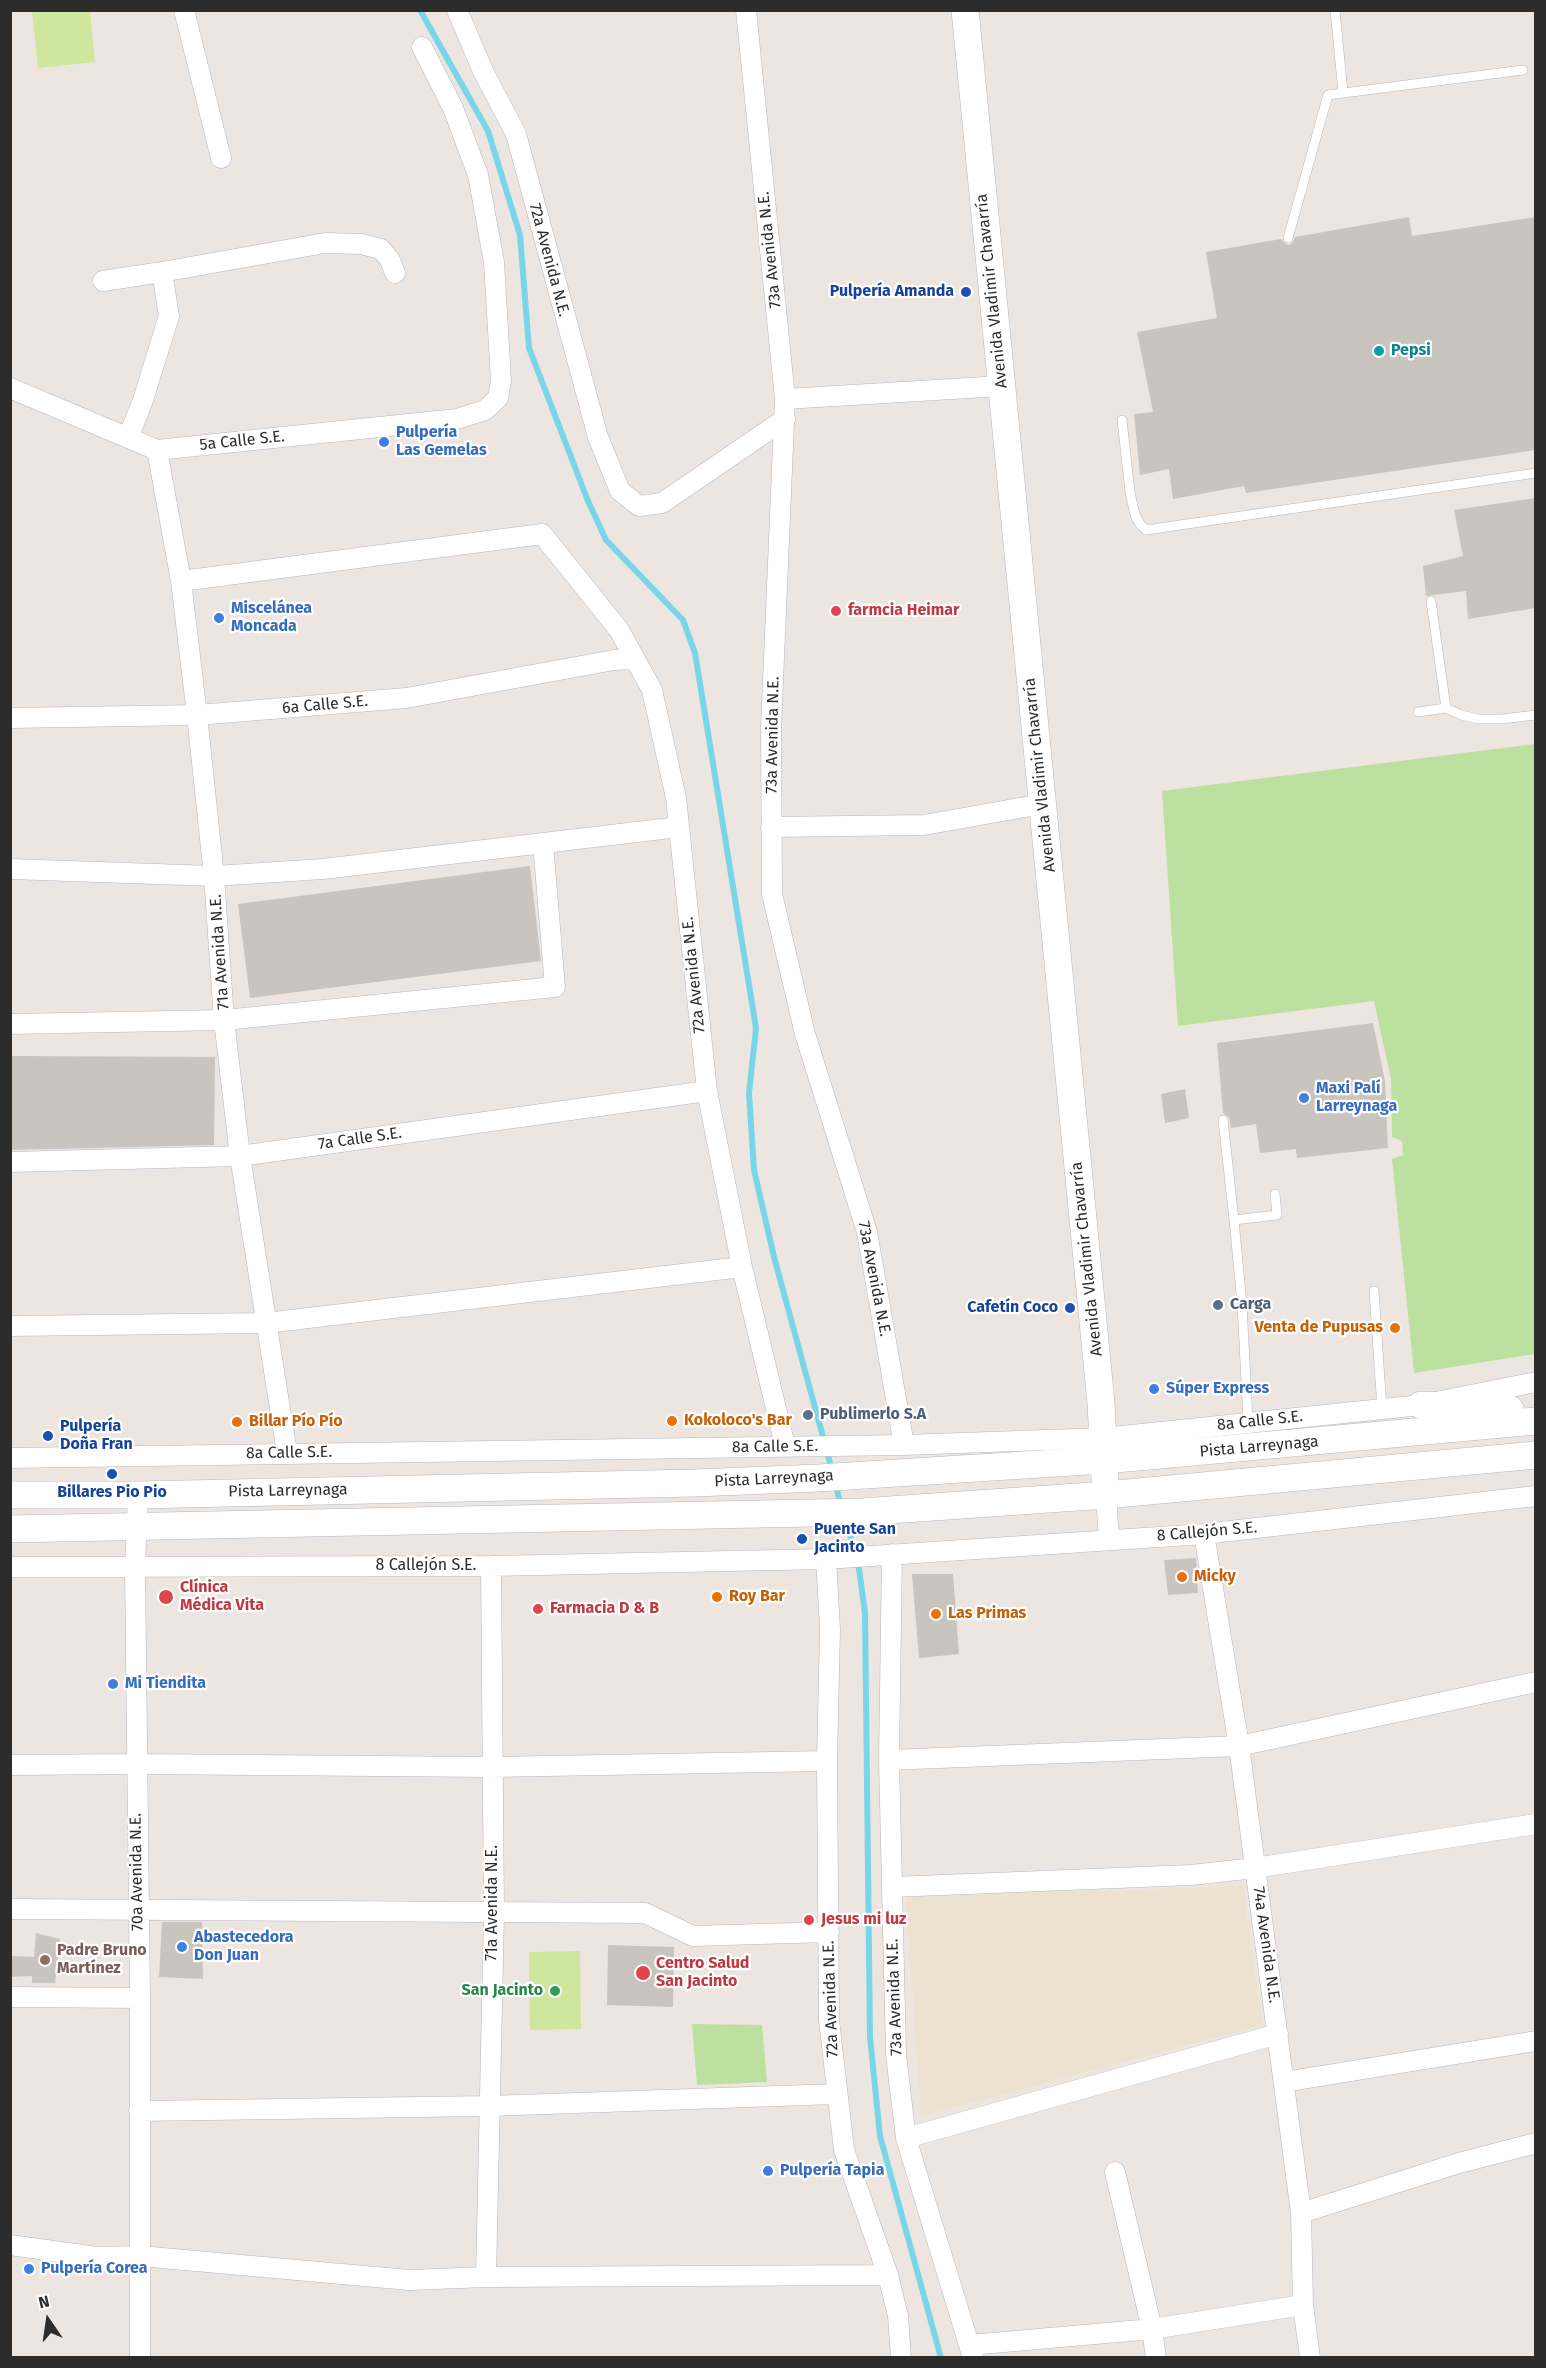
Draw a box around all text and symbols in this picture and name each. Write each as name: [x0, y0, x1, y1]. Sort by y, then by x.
street label: 73a Avenida N.E.: [754, 191, 786, 309]
street label: Avenida Vladimir Chavarría: [972, 193, 1012, 389]
street label: 72a Avenida N.E.: [525, 201, 573, 319]
place label: Pulpería Amanda: [830, 282, 954, 302]
marker: Pulpería Amanda: [959, 285, 973, 299]
place label: Pepsi: [1391, 341, 1431, 361]
marker: Pepsi: [1372, 344, 1386, 358]
place label: Pulpería Las Gemelas: [396, 423, 487, 461]
street label: 5a Calle S.E.: [198, 427, 286, 455]
marker: Pulpería Las Gemelas: [377, 435, 391, 449]
place label: Miscelánea Moncada: [231, 599, 312, 637]
place label: farmcia Heimar: [848, 601, 959, 621]
marker: farmcia Heimar: [829, 604, 843, 618]
marker: Miscelánea Moncada: [212, 611, 226, 625]
street label: 73a Avenida N.E.: [762, 676, 784, 794]
street label: Avenida Vladimir Chavarría: [1020, 677, 1060, 873]
street label: 6a Calle S.E.: [281, 692, 369, 718]
street label: 71a Avenida N.E.: [206, 893, 234, 1011]
street label: 72a Avenida N.E.: [678, 916, 710, 1034]
place label: Maxi Palí Larreynaga: [1316, 1079, 1397, 1117]
marker: Maxi Palí Larreynaga: [1297, 1091, 1311, 1105]
street label: 7a Calle S.E.: [317, 1124, 403, 1154]
street label: Avenida Vladimir Chavarría: [1067, 1161, 1107, 1357]
street label: 73a Avenida N.E.: [853, 1220, 895, 1338]
place label: Carga: [1230, 1295, 1271, 1315]
place label: Cafetín Coco: [967, 1298, 1058, 1318]
marker: Carga: [1211, 1298, 1225, 1312]
marker: Cafetín Coco: [1063, 1301, 1077, 1315]
place label: Venta de Pupusas: [1255, 1318, 1383, 1338]
marker: Venta de Pupusas: [1388, 1321, 1402, 1335]
place label: Súper Express: [1166, 1379, 1269, 1399]
marker: Súper Express: [1147, 1382, 1161, 1396]
place label: Publimerlo S.A: [820, 1405, 926, 1425]
street label: 8a Calle S.E.: [1216, 1407, 1304, 1435]
marker: Publimerlo S.A: [801, 1408, 815, 1422]
place label: Kokoloco's Bar: [684, 1411, 792, 1431]
place label: Billar Pío Pío: [249, 1412, 342, 1432]
marker: Kokoloco's Bar: [665, 1414, 679, 1428]
marker: Billar Pío Pío: [230, 1415, 244, 1429]
place label: Pulpería Doña Fran: [60, 1417, 133, 1455]
marker: Pulpería Doña Fran: [41, 1429, 55, 1443]
street label: Pista Larreynaga: [1199, 1432, 1319, 1462]
street label: 8a Calle S.E.: [732, 1437, 818, 1457]
street label: 8a Calle S.E.: [246, 1443, 332, 1463]
street label: Pista Larreynaga: [714, 1466, 834, 1492]
marker: Billares Pio Pio: [105, 1467, 119, 1481]
street label: Pista Larreynaga: [228, 1480, 348, 1502]
place label: Billares Pio Pio: [57, 1483, 167, 1503]
street label: 8 Callejón S.E.: [1156, 1518, 1258, 1546]
place label: Puente San Jacinto: [814, 1520, 896, 1558]
marker: Puente San Jacinto: [795, 1532, 809, 1546]
street label: 8 Callejón S.E.: [376, 1556, 476, 1576]
place label: Micky: [1194, 1567, 1236, 1587]
marker: Micky: [1175, 1570, 1189, 1584]
place label: Clínica Médica Vita: [180, 1578, 264, 1616]
place label: Roy Bar: [729, 1587, 785, 1607]
marker: Clínica Médica Vita: [157, 1588, 175, 1606]
marker: Roy Bar: [710, 1590, 724, 1604]
place label: Farmacia D & B: [550, 1599, 659, 1619]
marker: Farmacia D & B: [531, 1602, 545, 1616]
place label: Las Primas: [948, 1604, 1026, 1624]
marker: Las Primas: [929, 1607, 943, 1621]
place label: Mi Tiendita: [125, 1674, 206, 1694]
marker: Mi Tiendita: [106, 1677, 120, 1691]
street label: 70a Avenida N.E.: [126, 1813, 148, 1931]
street label: 71a Avenida N.E.: [483, 1845, 503, 1961]
street label: 74a Avenida N.E.: [1248, 1886, 1284, 2004]
place label: Jesus mi luz: [821, 1910, 906, 1930]
marker: Jesus mi luz: [802, 1913, 816, 1927]
place label: Abastecedora Don Juan: [194, 1928, 294, 1966]
street label: 73a Avenida N.E.: [883, 1938, 907, 2056]
marker: Abastecedora Don Juan: [175, 1940, 189, 1954]
street label: 72a Avenida N.E.: [819, 1940, 843, 2058]
place label: Padre Bruno Martínez: [57, 1941, 147, 1979]
marker: Padre Bruno Martínez: [38, 1953, 52, 1967]
place label: Centro Salud San Jacinto: [656, 1954, 749, 1992]
marker: Centro Salud San Jacinto: [634, 1964, 652, 1982]
place label: San Jacinto: [462, 1981, 543, 2001]
marker: San Jacinto: [548, 1984, 562, 1998]
place label: Pulpería Tapia: [780, 2161, 884, 2181]
marker: Pulpería Tapia: [761, 2164, 775, 2178]
place label: Pulpería Corea: [41, 2259, 148, 2279]
marker: Pulpería Corea: [22, 2262, 36, 2276]
north arrow: [18, 2290, 78, 2350]
text: N: [37, 2292, 51, 2312]

